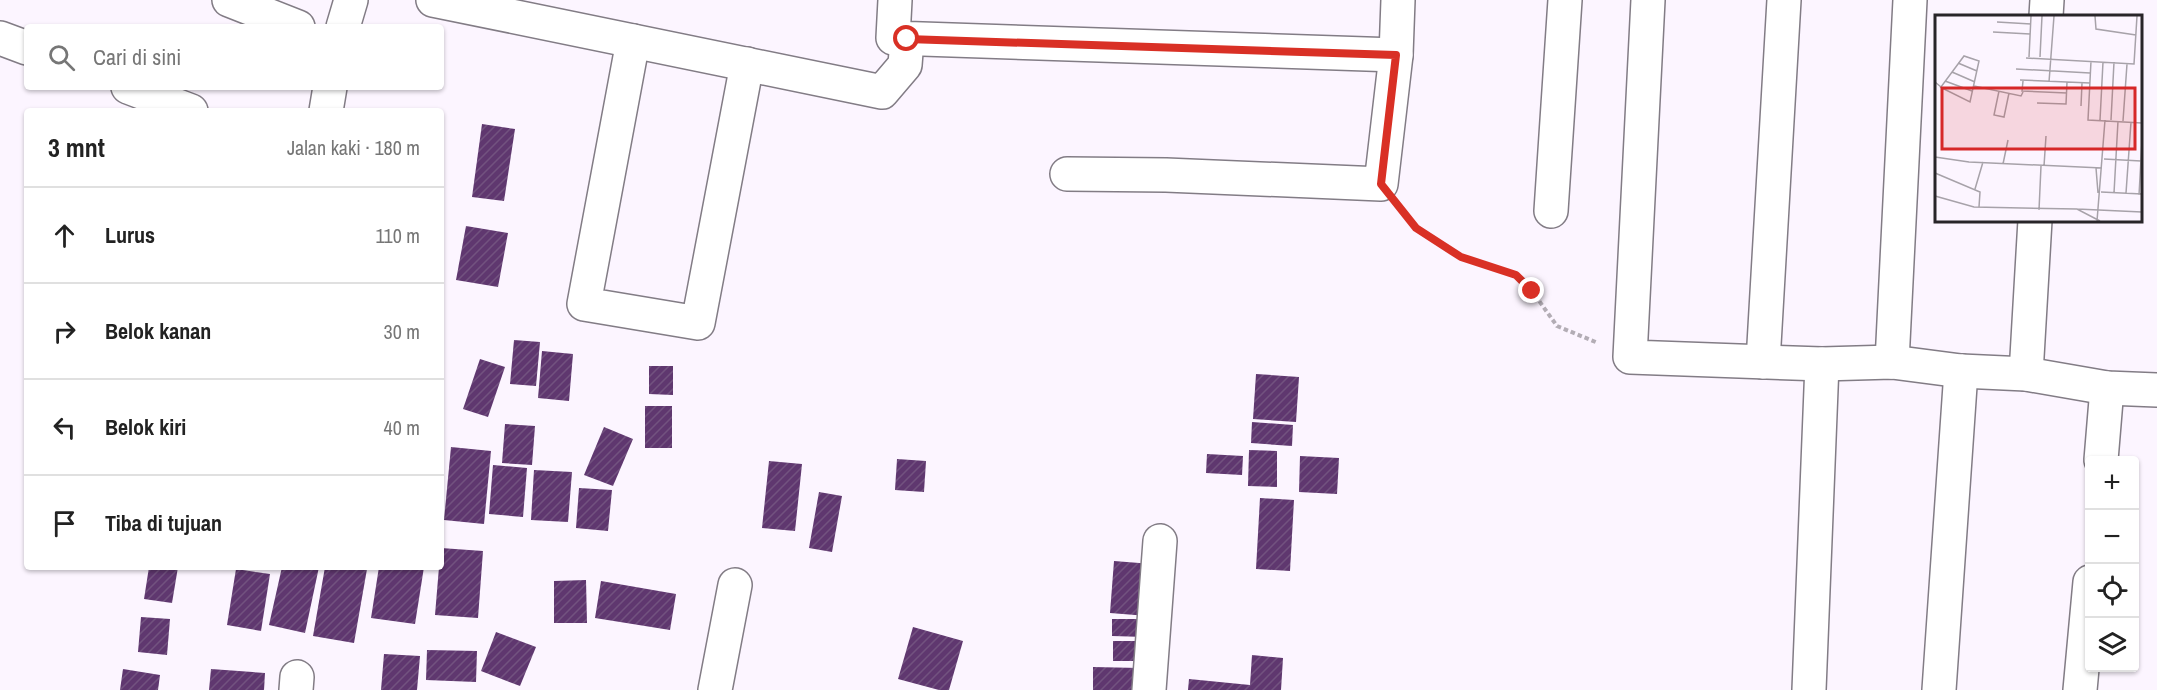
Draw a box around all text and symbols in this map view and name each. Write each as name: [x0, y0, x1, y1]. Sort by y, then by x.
inset map: [1935, 15, 2142, 222]
search box: [24, 24, 444, 90]
route start: [893, 25, 919, 51]
icon: search: [45, 41, 78, 74]
text: Cari di sini: [93, 42, 181, 72]
text: 3 mnt: [48, 130, 105, 165]
text: Jalan kaki · 180 m: [287, 134, 420, 161]
icon: ahead: [48, 219, 81, 252]
text: Lurus: [105, 220, 155, 250]
text: 110 m: [376, 222, 420, 249]
route end: [1518, 277, 1544, 303]
icon: right: [48, 315, 81, 348]
text: Belok kanan: [105, 316, 211, 346]
text: 30 m: [384, 318, 420, 345]
icon: left: [48, 411, 81, 444]
text: Belok kiri: [105, 412, 186, 442]
text: 40 m: [384, 414, 420, 441]
map controls: [2085, 456, 2139, 672]
button: +: [2085, 456, 2139, 510]
icon: arrive: [48, 507, 81, 540]
text: Tiba di tujuan: [105, 508, 222, 538]
button: −: [2085, 510, 2139, 564]
button: locate: [2085, 564, 2139, 618]
button: layers: [2085, 618, 2139, 672]

